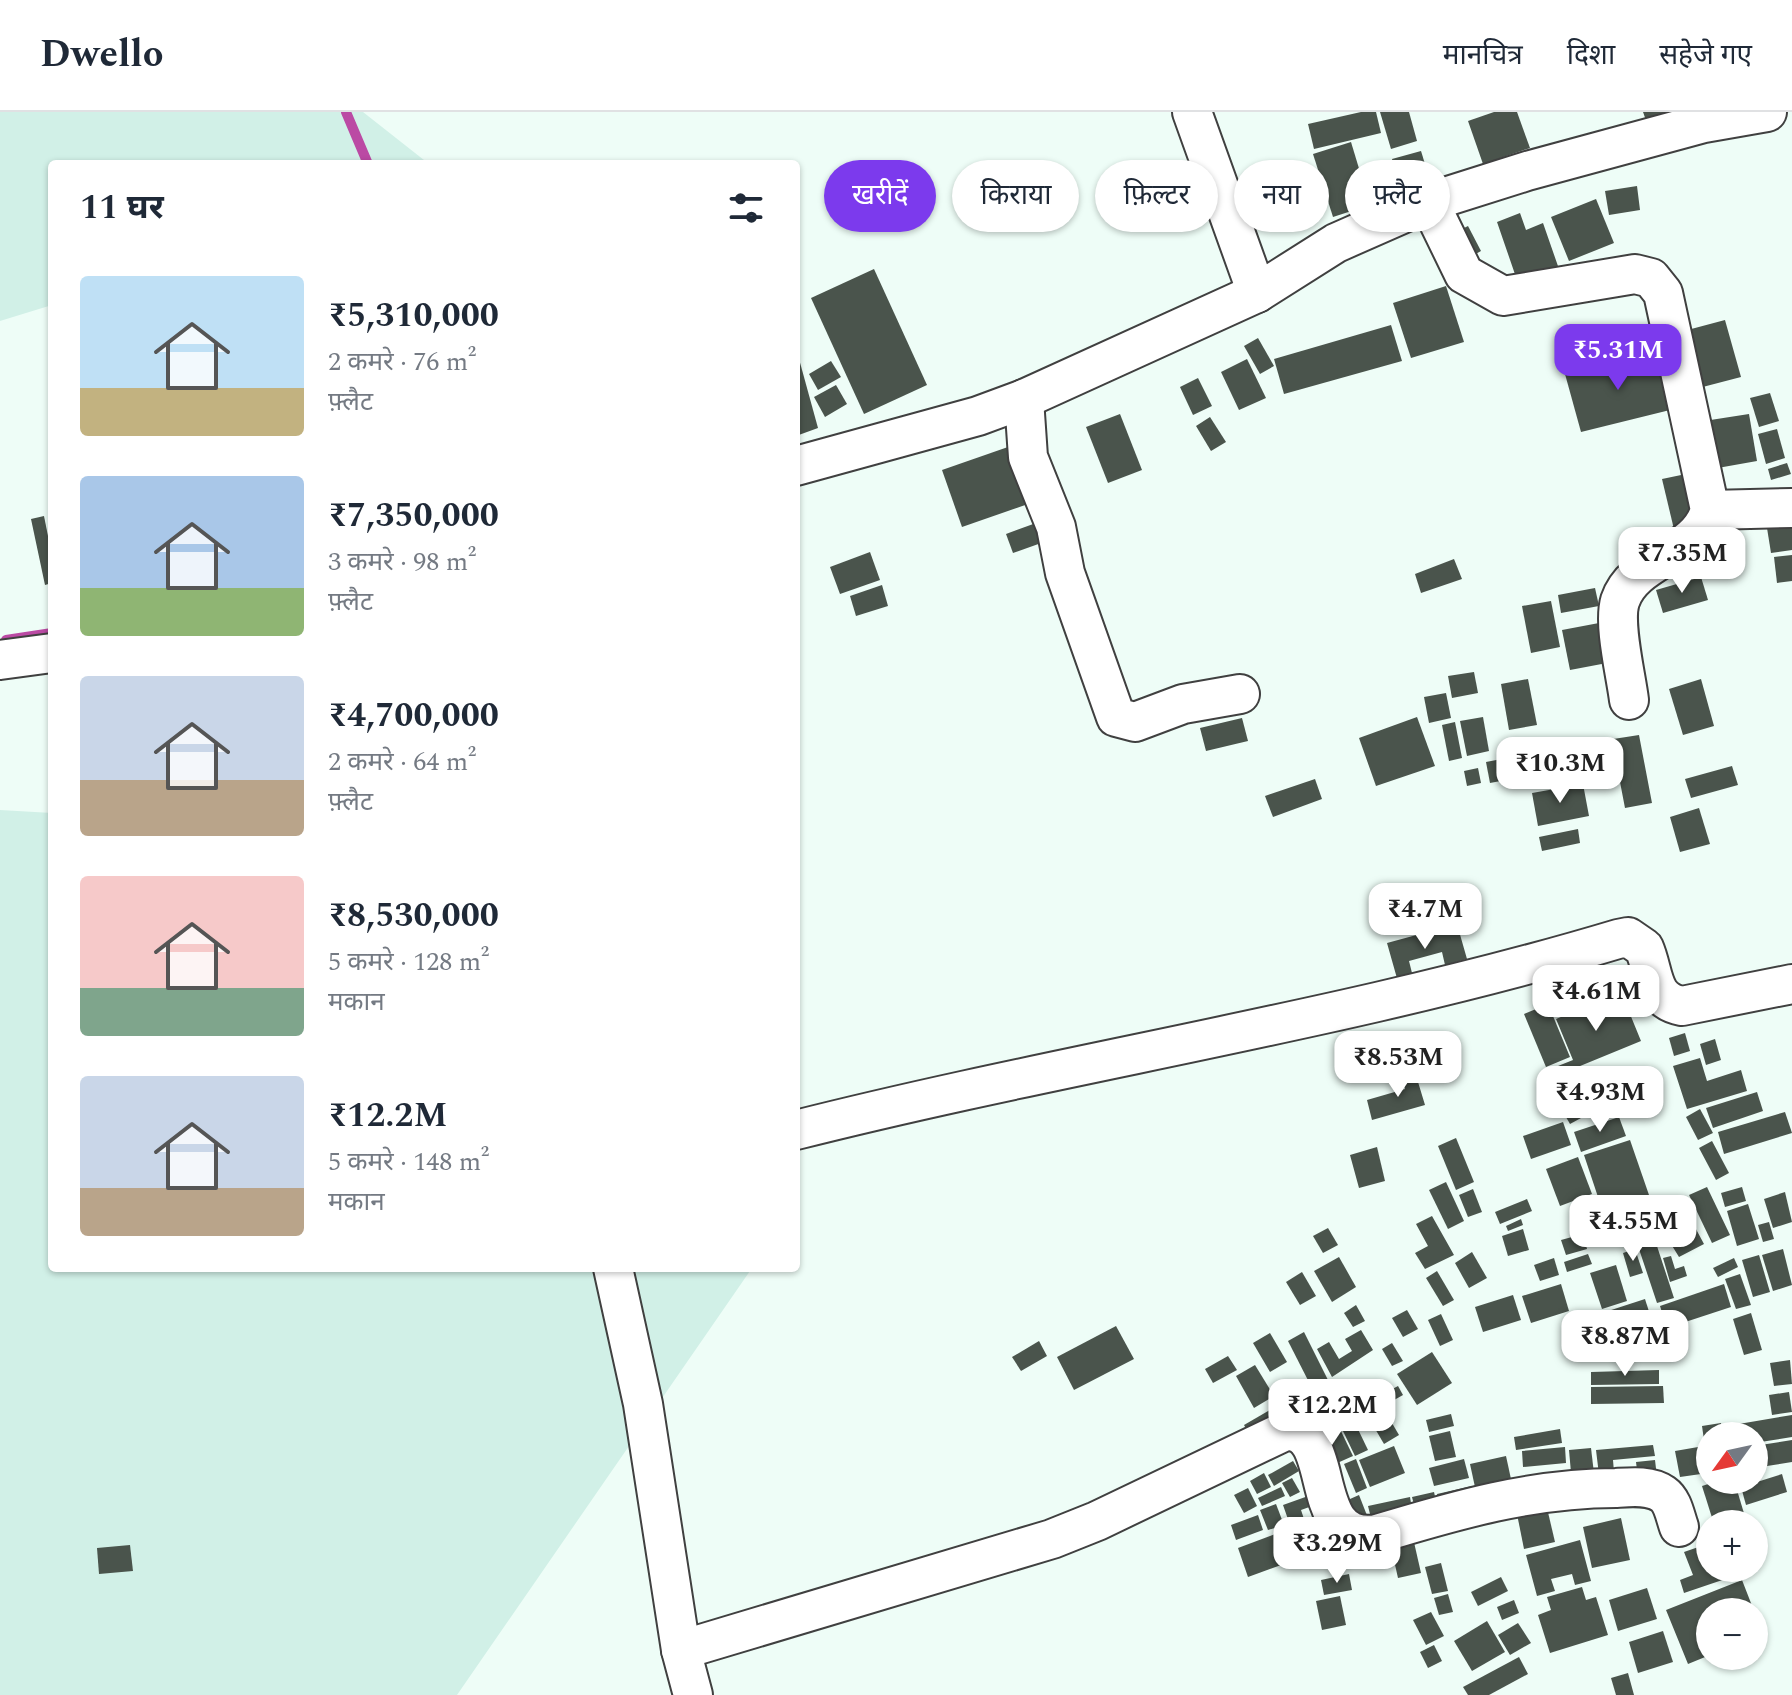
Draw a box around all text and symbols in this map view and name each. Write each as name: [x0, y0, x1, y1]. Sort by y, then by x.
text: Dwello: [40, 26, 164, 84]
text: मानचित्र: [1443, 34, 1523, 77]
text: दिशा: [1567, 34, 1615, 77]
text: सहेजे गए: [1659, 34, 1752, 77]
chip: खरीदें: [824, 160, 936, 232]
chip: किराया: [952, 160, 1079, 232]
chip: फ़िल्टर: [1095, 160, 1218, 232]
chip: नया: [1234, 160, 1329, 232]
chip: फ़्लैट: [1345, 160, 1450, 232]
text: 11 घर: [80, 182, 164, 234]
icon: filters: [724, 186, 768, 230]
text: ₹5,310,000: [328, 290, 499, 342]
icon: home: [144, 308, 240, 404]
pin: ₹5.31M: [1553, 324, 1683, 392]
text: ₹5.31M: [1572, 330, 1664, 370]
text: 2 कमरे · 76 m²: [328, 342, 476, 382]
text: फ़्लैट: [328, 382, 373, 422]
text: ₹7,350,000: [328, 490, 499, 542]
icon: home: [144, 508, 240, 604]
pin: ₹7.35M: [1617, 527, 1747, 595]
text: ₹7.35M: [1636, 533, 1728, 573]
text: 3 कमरे · 98 m²: [328, 542, 476, 582]
text: फ़्लैट: [328, 582, 373, 622]
text: ₹4,700,000: [328, 690, 499, 742]
icon: home: [144, 708, 240, 804]
pin: ₹10.3M: [1495, 737, 1625, 805]
text: 2 कमरे · 64 m²: [328, 742, 476, 782]
text: ₹10.3M: [1514, 743, 1606, 783]
text: फ़्लैट: [328, 782, 373, 822]
pin: ₹4.7M: [1369, 883, 1481, 951]
text: ₹4.7M: [1387, 889, 1463, 929]
text: ₹8,530,000: [328, 890, 499, 942]
icon: home: [144, 908, 240, 1004]
text: 5 कमरे · 128 m²: [328, 942, 489, 982]
pin: ₹4.61M: [1531, 965, 1661, 1033]
text: ₹4.61M: [1550, 971, 1642, 1011]
text: मकान: [328, 982, 385, 1022]
pin: ₹8.53M: [1333, 1031, 1463, 1099]
text: ₹8.53M: [1352, 1037, 1444, 1077]
pin: ₹4.93M: [1535, 1066, 1665, 1134]
text: ₹4.93M: [1554, 1072, 1646, 1112]
text: ₹12.2M: [328, 1090, 447, 1142]
icon: home: [144, 1108, 240, 1204]
text: 5 कमरे · 148 m²: [328, 1142, 489, 1182]
text: मकान: [328, 1182, 385, 1222]
pin: ₹4.55M: [1568, 1195, 1698, 1263]
text: ₹4.55M: [1587, 1201, 1679, 1241]
pin: ₹8.87M: [1560, 1310, 1690, 1378]
text: ₹8.87M: [1579, 1316, 1671, 1356]
pin: ₹12.2M: [1267, 1379, 1397, 1447]
text: ₹12.2M: [1286, 1385, 1378, 1425]
north arrow: [1696, 1422, 1768, 1494]
map controls: [1696, 1422, 1768, 1670]
button: +: [1696, 1510, 1768, 1582]
pin: ₹3.29M: [1272, 1517, 1402, 1585]
text: ₹3.29M: [1291, 1523, 1383, 1563]
button: −: [1696, 1598, 1768, 1670]

